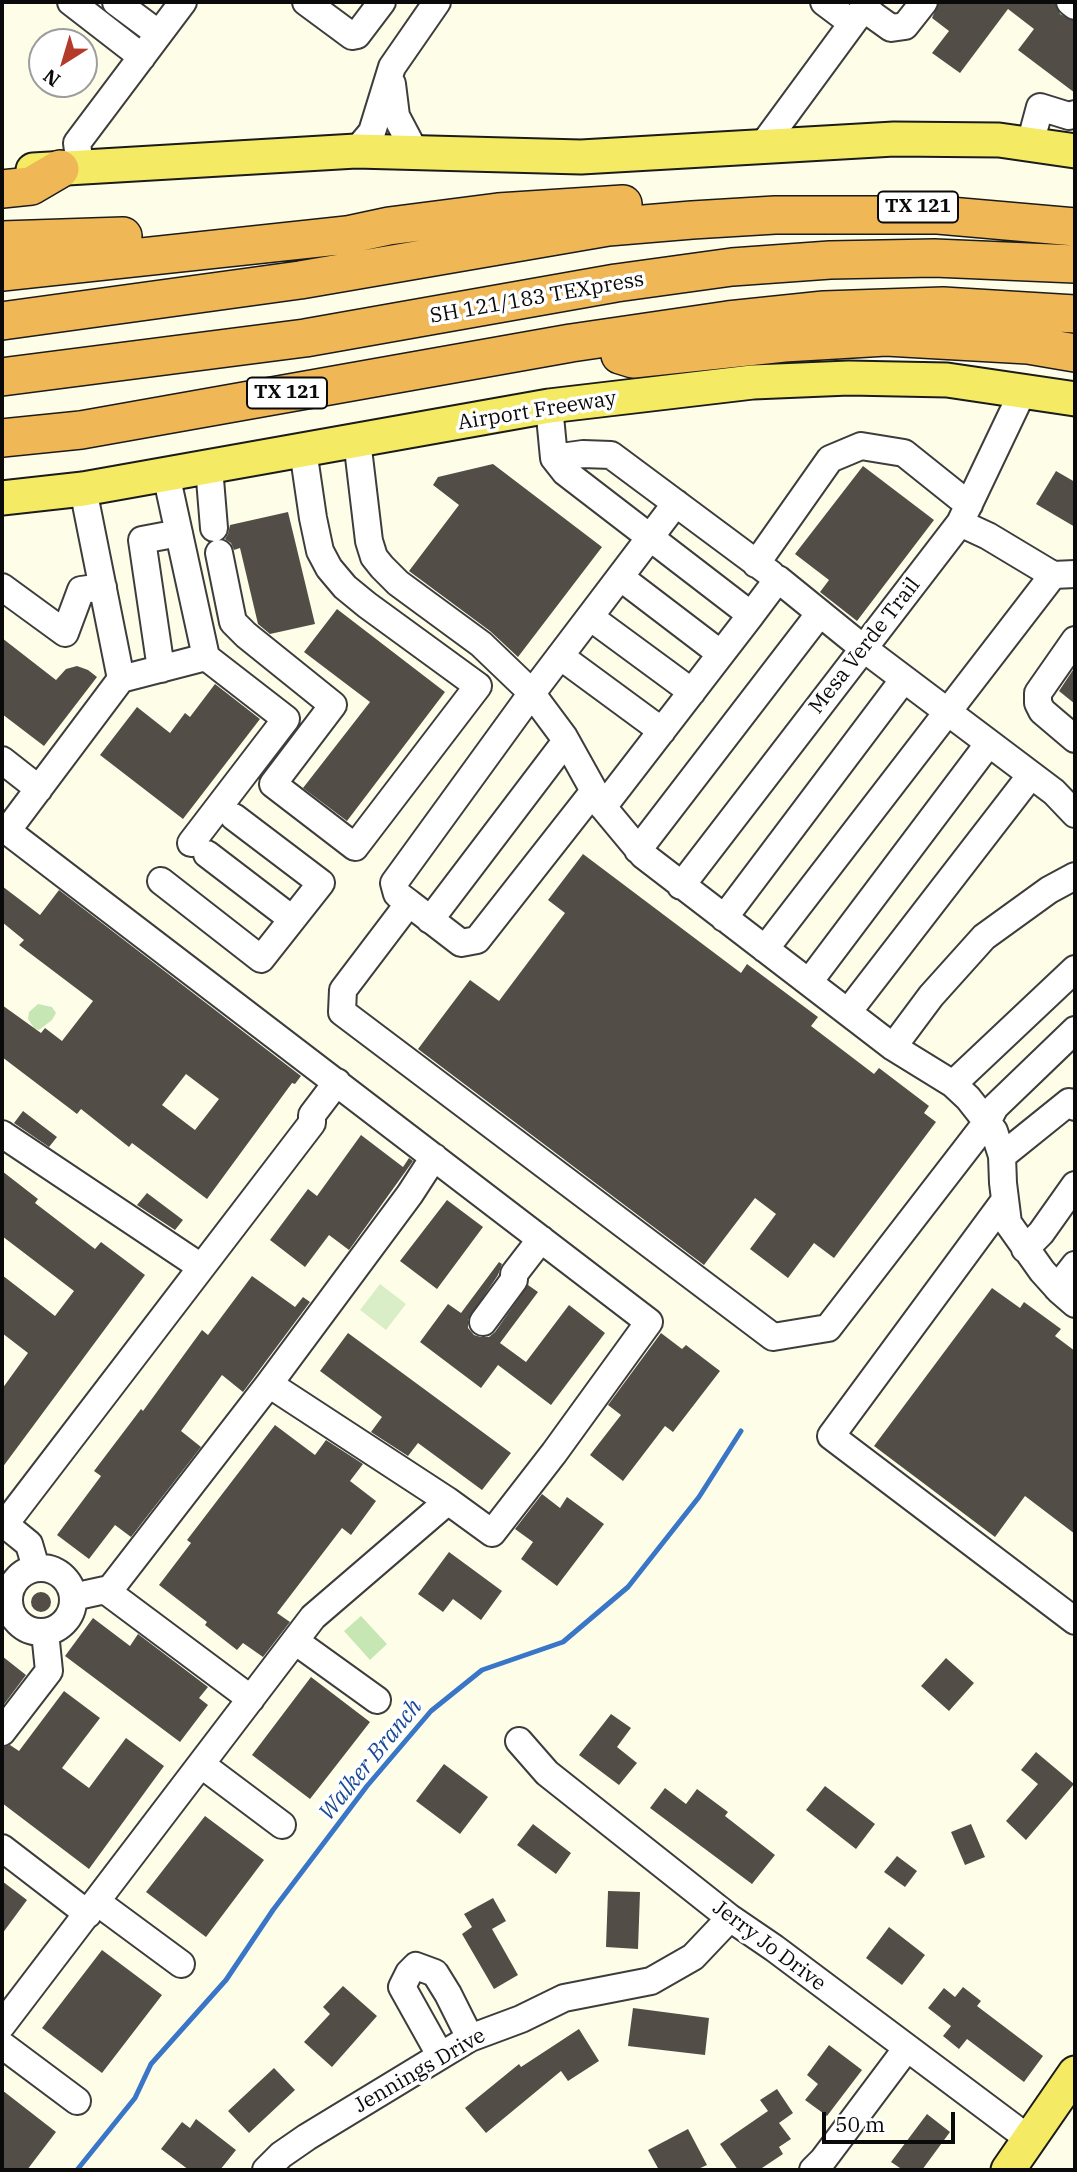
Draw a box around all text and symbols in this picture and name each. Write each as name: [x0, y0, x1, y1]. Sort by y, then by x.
north arrow: [28, 28, 98, 98]
text: N: [38, 64, 65, 92]
road number: TX 121: [878, 192, 958, 223]
street label: SH 121/183 TEXpress: [428, 267, 646, 329]
road number: TX 121: [247, 378, 327, 408]
street label: Airport Freeway: [456, 386, 618, 436]
street label: Mesa Verde Trail: [804, 573, 926, 719]
water label: Walker Branch: [314, 1694, 428, 1826]
street label: Jerry Jo Drive: [707, 1895, 831, 1997]
street label: Jennings Drive: [350, 2023, 490, 2119]
scale bar: [825, 2098, 958, 2142]
text: 50 m: [835, 2110, 885, 2138]

